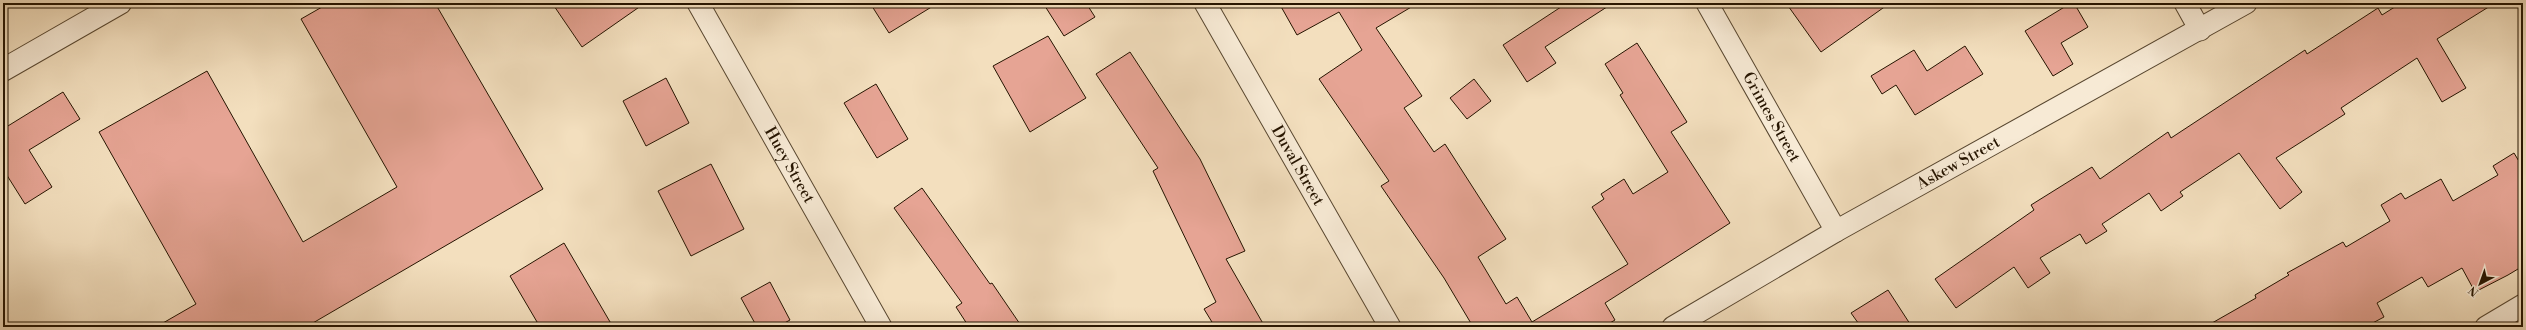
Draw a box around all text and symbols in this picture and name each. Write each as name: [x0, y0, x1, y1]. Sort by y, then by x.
street label: Grimes Street: [1738, 68, 1805, 166]
street label: Duval Street: [1267, 122, 1329, 209]
street label: Huey Street: [760, 123, 819, 207]
street label: Askew Street: [1912, 132, 2004, 195]
north arrow: [2460, 264, 2500, 304]
text: N: [2466, 282, 2482, 299]

